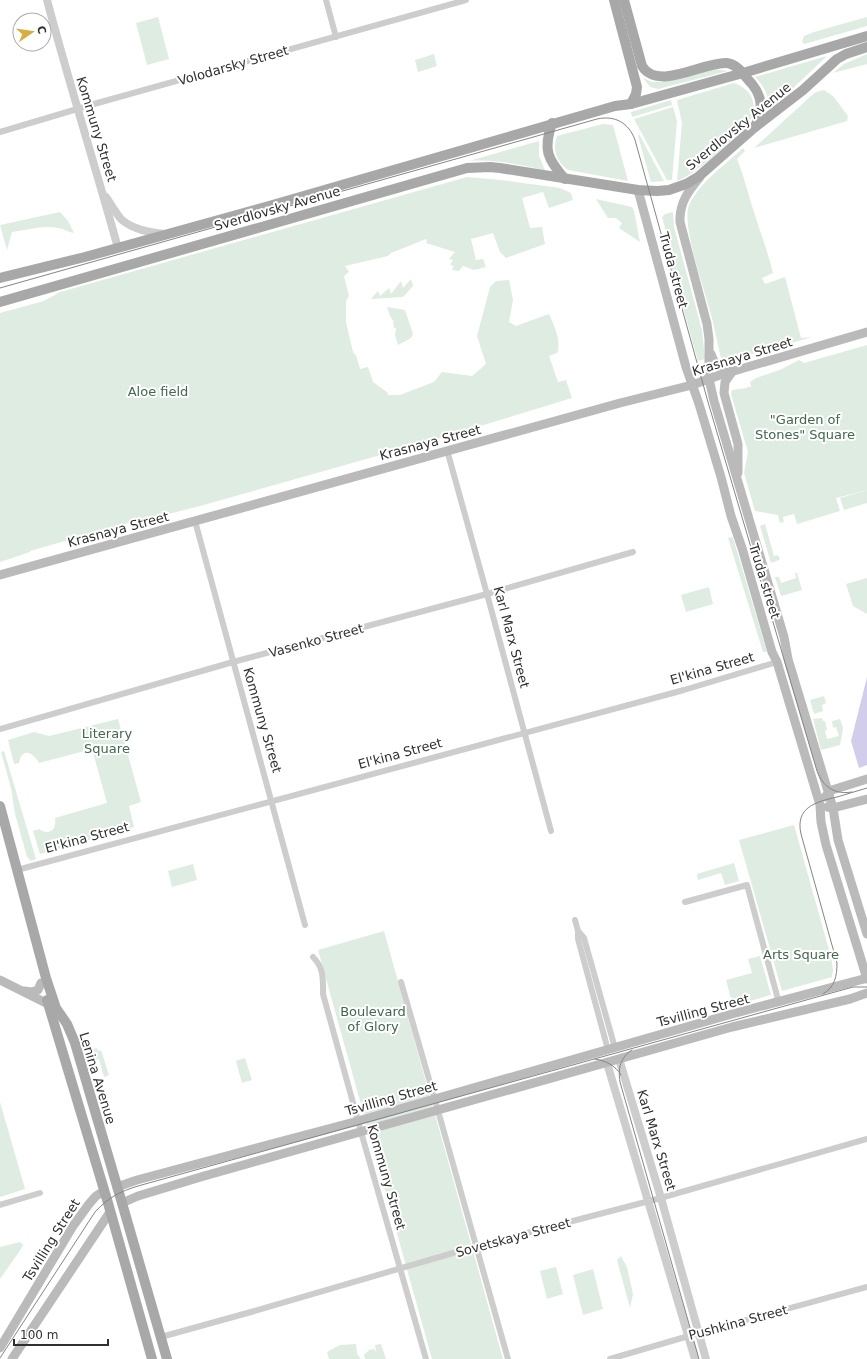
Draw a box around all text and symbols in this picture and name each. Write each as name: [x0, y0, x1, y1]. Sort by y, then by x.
north arrow: [12, 12, 52, 52]
text: С: [34, 24, 48, 35]
street label: Volodarsky Street: [176, 43, 290, 88]
street label: Kommuny Street: [73, 75, 120, 183]
street label: Sverdlovsky Avenue: [683, 79, 794, 173]
street label: Sverdlovsky Avenue: [212, 183, 342, 234]
street label: Truda street: [656, 230, 691, 310]
street label: Krasnaya Street: [690, 334, 794, 379]
park label: Aloe field: [128, 384, 188, 399]
park label: "Garden of Stones" Square: [755, 412, 855, 442]
street label: Krasnaya Street: [378, 422, 482, 463]
street label: Krasnaya Street: [66, 509, 170, 550]
street label: Truda street: [746, 541, 783, 621]
street label: Karl Marx Street: [491, 585, 532, 690]
street label: Vasenko Street: [267, 621, 365, 660]
street label: El'kina Street: [669, 649, 756, 688]
street label: Kommuny Street: [240, 666, 285, 775]
park label: Literary Square: [82, 726, 132, 756]
street label: El'kina Street: [356, 735, 444, 772]
street label: El'kina Street: [43, 819, 131, 856]
park label: Arts Square: [763, 947, 839, 962]
street label: Tsvilling Street: [654, 991, 751, 1030]
park label: Boulevard of Glory: [340, 1004, 406, 1034]
street label: Lenina Avenue: [76, 1030, 119, 1126]
street label: Tsvilling Street: [343, 1078, 439, 1119]
street label: Karl Marx Street: [634, 1088, 679, 1192]
street label: Kommuny Street: [364, 1123, 409, 1232]
street label: Tsvilling Street: [19, 1196, 83, 1285]
street label: Sovetskaya Street: [454, 1215, 572, 1260]
street label: Pushkina Street: [687, 1302, 789, 1343]
scale bar: [14, 1321, 108, 1347]
text: 100 m: [20, 1328, 58, 1342]

